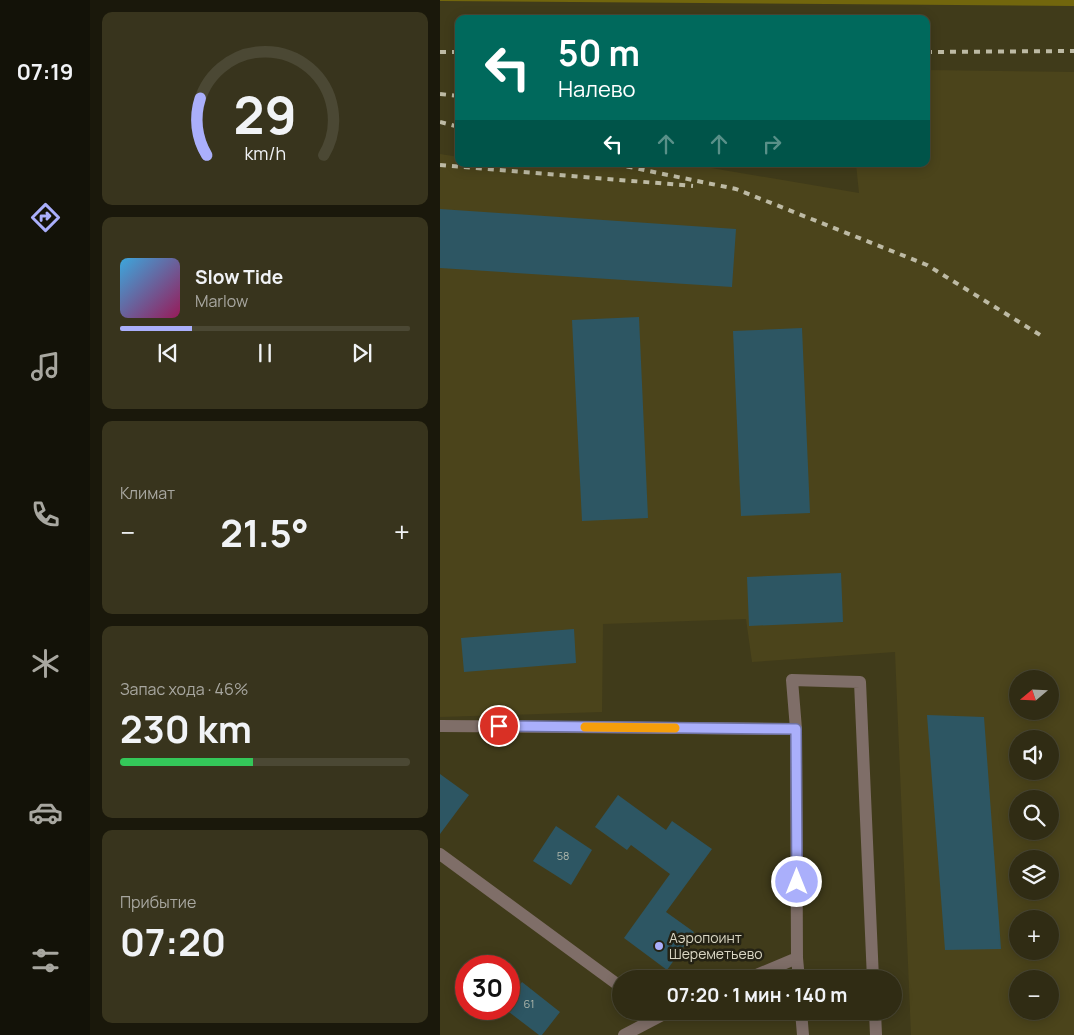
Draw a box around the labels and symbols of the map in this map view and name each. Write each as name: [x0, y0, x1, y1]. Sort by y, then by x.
north arrow: [1009, 670, 1059, 720]
pin: [478, 705, 520, 747]
house number: 58: [557, 848, 569, 863]
position arrow: [770, 855, 822, 907]
place label: Аэропоинт Шереметьево: [669, 928, 762, 963]
marker: Аэропоинт Шереметьево: [653, 940, 665, 952]
speed limit sign: 30: [455, 955, 520, 1020]
house number: 61: [524, 996, 534, 1011]

